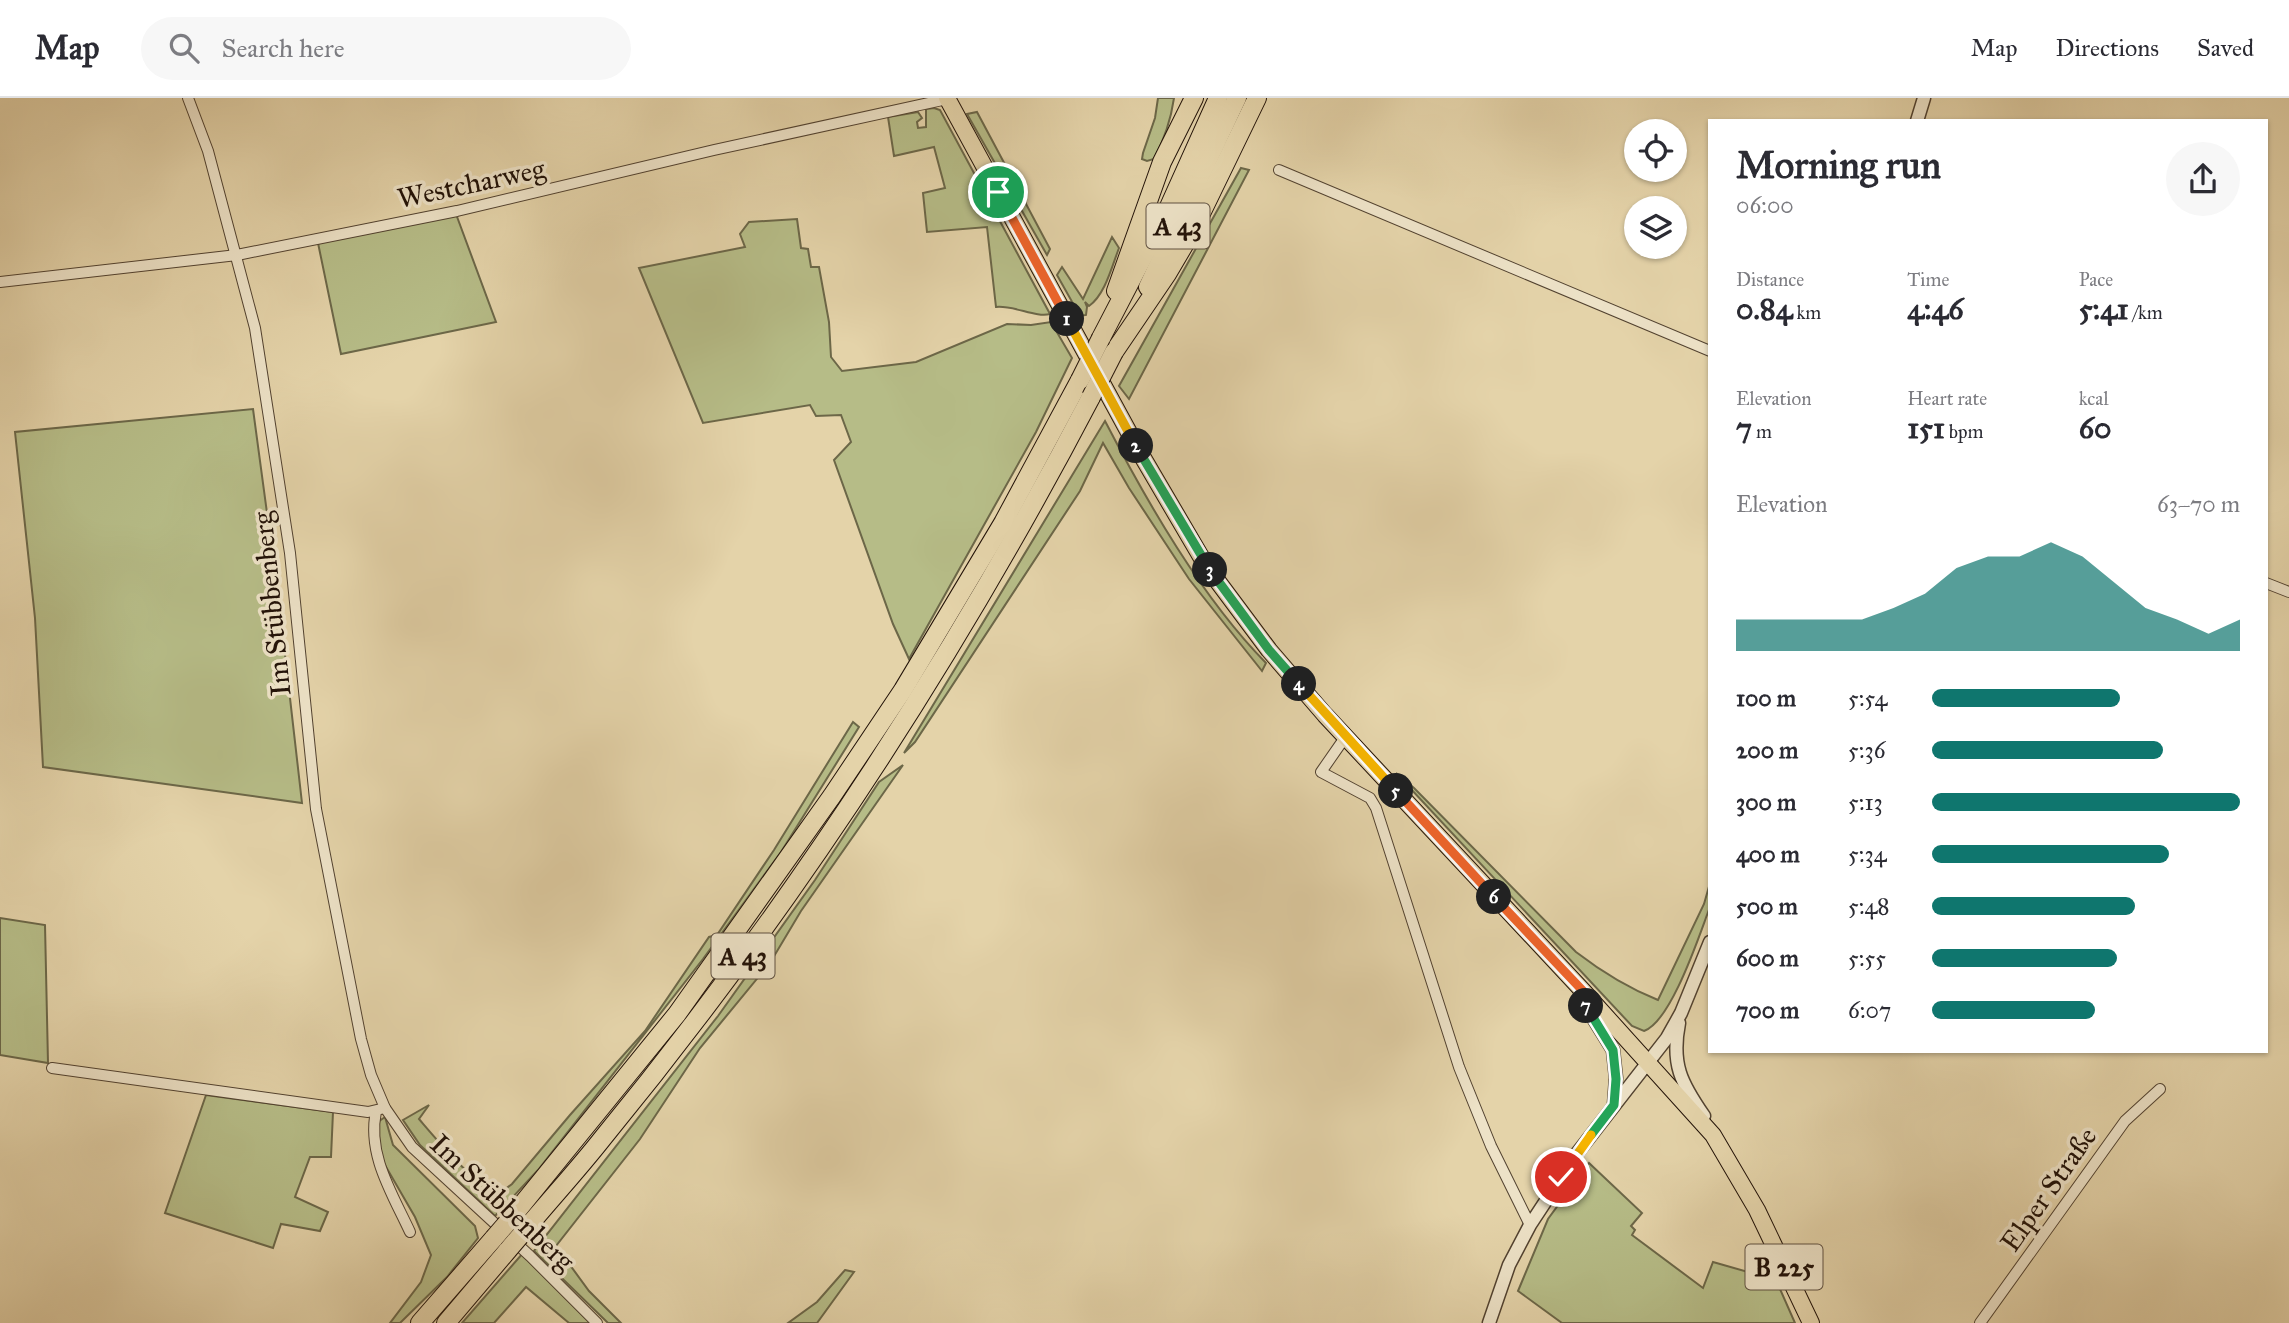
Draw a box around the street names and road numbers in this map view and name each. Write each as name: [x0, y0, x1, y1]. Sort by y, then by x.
street label: Westcharweg: [394, 151, 549, 216]
road number: A 43: [1146, 203, 1210, 248]
street label: Im Stübbenberg: [244, 509, 299, 698]
road number: A 43: [712, 934, 774, 978]
street label: Elper Straße: [1993, 1120, 2104, 1258]
street label: Im Stübbenberg: [423, 1126, 583, 1279]
road number: B 225: [1746, 1244, 1823, 1290]

